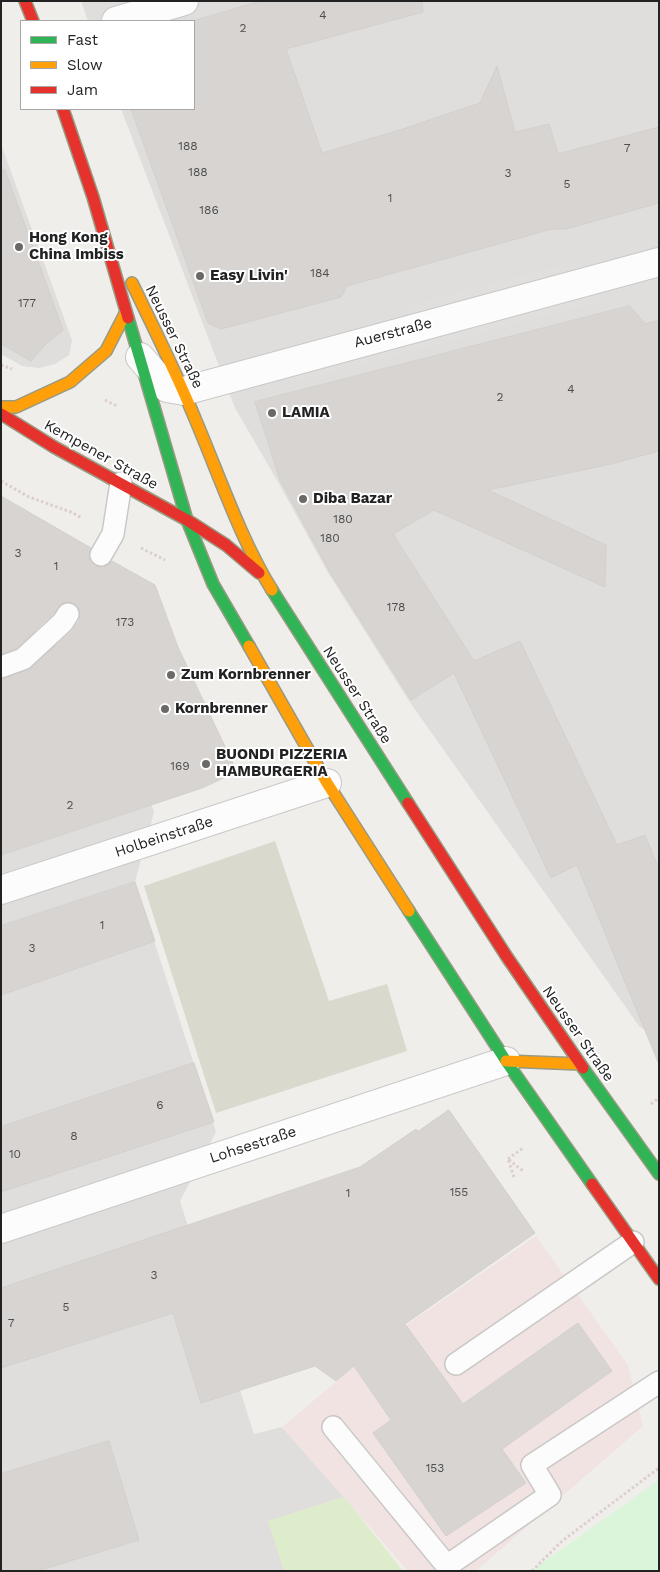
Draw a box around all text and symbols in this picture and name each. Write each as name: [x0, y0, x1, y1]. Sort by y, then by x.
house number: 4: [319, 8, 327, 22]
legend: [20, 20, 195, 110]
house number: 2: [240, 21, 246, 35]
text: Fast: [67, 31, 98, 49]
text: Slow: [67, 56, 103, 74]
text: Jam: [67, 81, 98, 99]
house number: 188: [178, 139, 198, 153]
house number: 7: [624, 141, 630, 155]
house number: 188: [188, 165, 208, 179]
house number: 3: [505, 166, 511, 180]
house number: 5: [564, 177, 570, 191]
house number: 1: [388, 191, 392, 205]
house number: 186: [199, 203, 219, 217]
place label: Hong Kong China Imbiss: [29, 229, 124, 264]
marker: Hong Kong China Imbiss: [13, 241, 25, 253]
house number: 184: [310, 266, 330, 280]
place label: Easy Livin': [210, 267, 288, 285]
marker: Easy Livin': [194, 270, 206, 282]
street label: Neusser Straße: [141, 282, 207, 392]
house number: 177: [18, 296, 36, 310]
street label: Auerstraße: [352, 314, 434, 352]
house number: 4: [567, 382, 575, 396]
house number: 2: [497, 390, 503, 404]
place label: LAMIA: [282, 404, 330, 422]
marker: LAMIA: [266, 407, 278, 419]
street label: Kempener Straße: [41, 416, 161, 494]
place label: Diba Bazar: [313, 490, 392, 508]
marker: Diba Bazar: [297, 493, 309, 505]
house number: 180: [333, 512, 353, 526]
house number: 180: [320, 531, 340, 545]
house number: 3: [15, 546, 21, 560]
house number: 1: [54, 559, 58, 573]
house number: 178: [387, 600, 405, 614]
house number: 173: [116, 615, 134, 629]
street label: Neusser Straße: [319, 643, 395, 747]
place label: Zum Kornbrenner: [181, 666, 311, 684]
marker: Zum Kornbrenner: [165, 669, 177, 681]
place label: Kornbrenner: [175, 700, 268, 718]
marker: Kornbrenner: [159, 703, 171, 715]
place label: BUONDI PIZZERIA HAMBURGERIA: [216, 746, 347, 781]
marker: BUONDI PIZZERIA HAMBURGERIA: [200, 758, 212, 770]
house number: 169: [170, 759, 190, 773]
house number: 2: [67, 798, 73, 812]
street label: Holbeinstraße: [113, 813, 215, 861]
house number: 1: [100, 918, 104, 932]
house number: 3: [29, 941, 35, 955]
street label: Neusser Straße: [538, 983, 618, 1085]
house number: 6: [156, 1098, 164, 1112]
street label: Lohsestraße: [207, 1123, 299, 1167]
house number: 8: [70, 1129, 78, 1143]
house number: 10: [9, 1147, 21, 1161]
house number: 155: [450, 1185, 468, 1199]
house number: 1: [346, 1186, 350, 1200]
house number: 3: [151, 1268, 157, 1282]
house number: 5: [63, 1300, 69, 1314]
house number: 7: [8, 1316, 14, 1330]
house number: 153: [426, 1461, 444, 1475]

